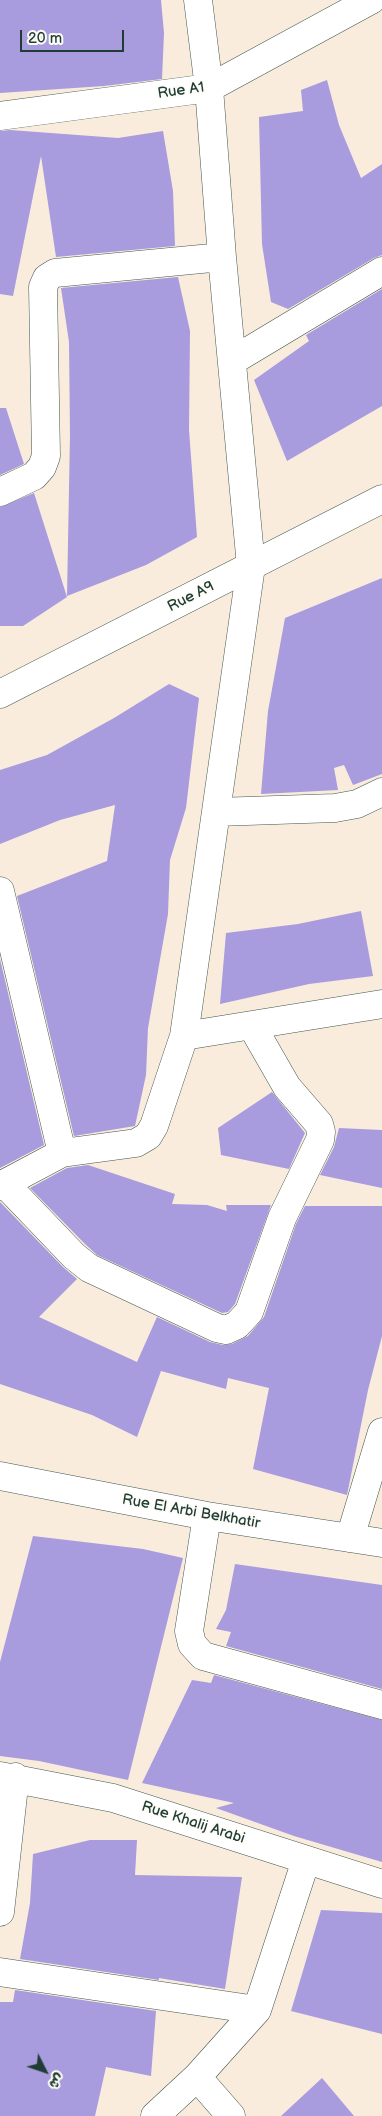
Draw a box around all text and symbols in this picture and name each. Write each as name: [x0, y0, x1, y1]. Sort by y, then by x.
scale bar: [22, 20, 126, 52]
text: 20 m: [28, 29, 62, 48]
street label: Rue A1: [157, 79, 205, 103]
street label: Rue A9: [165, 578, 217, 616]
street label: Rue El Arbi Belkhatir: [120, 1491, 262, 1533]
street label: Rue Khalij Arabi: [139, 1798, 247, 1848]
north arrow: [20, 2046, 70, 2096]
text: ش: [45, 2070, 68, 2093]

